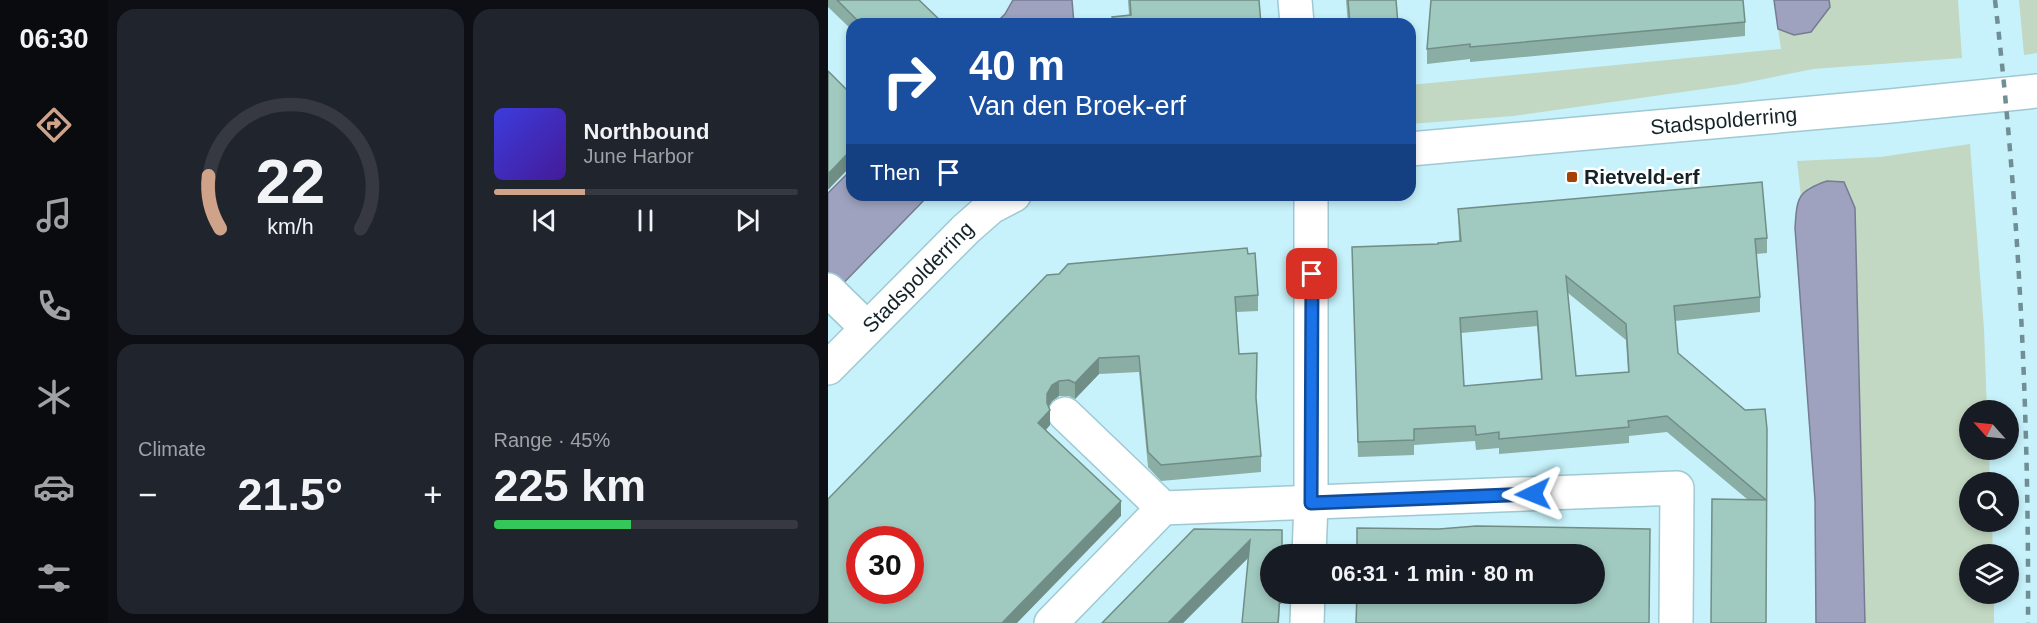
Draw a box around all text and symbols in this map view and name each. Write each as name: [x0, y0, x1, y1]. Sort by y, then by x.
text: 06:30: [19, 24, 89, 54]
icon: right: [870, 42, 948, 120]
text: 40 m: [969, 42, 1065, 89]
text: Van den Broek-erf: [969, 91, 1186, 121]
street label: Stadspolderring: [1649, 102, 1798, 138]
icon: directions: [33, 104, 75, 146]
text: Northbound: [584, 119, 709, 144]
text: June Harbor: [584, 145, 694, 167]
text: 22: [256, 147, 325, 216]
icon: arrive: [932, 156, 965, 189]
text: Then: [870, 160, 920, 185]
place label: Rietveld-erf: [1584, 165, 1701, 188]
marker: Rietveld-erf: [1565, 170, 1579, 184]
icon: music: [33, 194, 75, 236]
icon: previous: [528, 204, 561, 237]
icon: pause: [629, 204, 662, 237]
icon: next: [731, 204, 764, 237]
text: km/h: [267, 216, 313, 240]
street label: Stadspolderring: [858, 216, 978, 337]
pin: [1286, 248, 1337, 299]
icon: arrive: [1295, 257, 1328, 290]
icon: phone: [33, 285, 75, 327]
icon: climate: [33, 376, 75, 418]
north arrow: [1959, 400, 2019, 460]
map controls: [1959, 400, 2019, 604]
text: Range · 45%: [494, 429, 610, 451]
text: Climate: [138, 438, 206, 460]
text: 225 km: [494, 460, 646, 511]
position arrow: [1501, 462, 1565, 526]
icon: car: [33, 466, 75, 508]
text: 21.5°: [237, 469, 343, 520]
button: search: [1959, 472, 2019, 532]
text: −: [138, 476, 157, 513]
text: +: [423, 476, 443, 513]
speed limit sign: 30: [846, 526, 924, 604]
button: layers: [1959, 544, 2019, 604]
icon: filters: [33, 557, 75, 599]
text: 06:31 · 1 min · 80 m: [1331, 561, 1534, 586]

